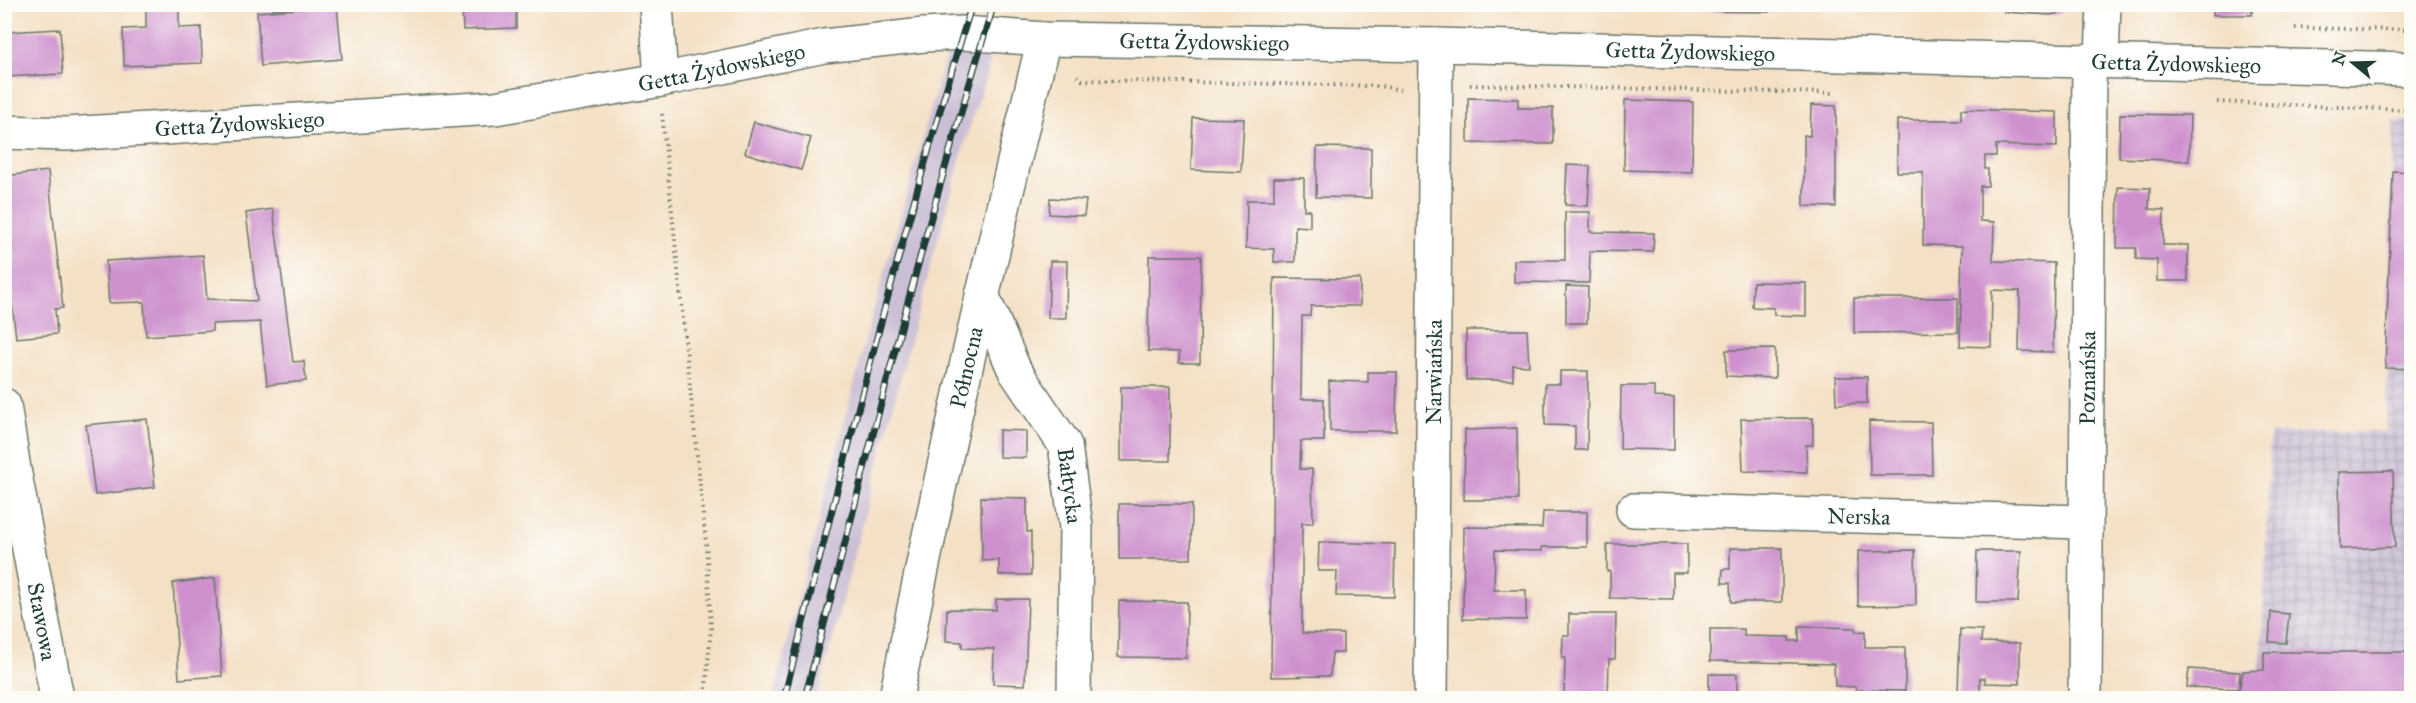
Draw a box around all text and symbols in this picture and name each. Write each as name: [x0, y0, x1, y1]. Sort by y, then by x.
street label: Getta Żydowskiego: [1119, 27, 1290, 57]
north arrow: [2323, 33, 2383, 93]
street label: Getta Żydowskiego: [1605, 36, 1776, 67]
street label: Getta Żydowskiego: [636, 37, 808, 98]
street label: Getta Żydowskiego: [2091, 48, 2261, 79]
text: N: [2328, 48, 2351, 68]
street label: Getta Żydowskiego: [154, 105, 325, 143]
street label: Narwiańska: [1420, 319, 1448, 425]
street label: Północna: [944, 323, 989, 411]
street label: Poznańska: [2074, 330, 2101, 425]
street label: Bałtycka: [1051, 446, 1088, 526]
street label: Nerska: [1827, 502, 1892, 531]
street label: Stawowa: [22, 580, 63, 664]

